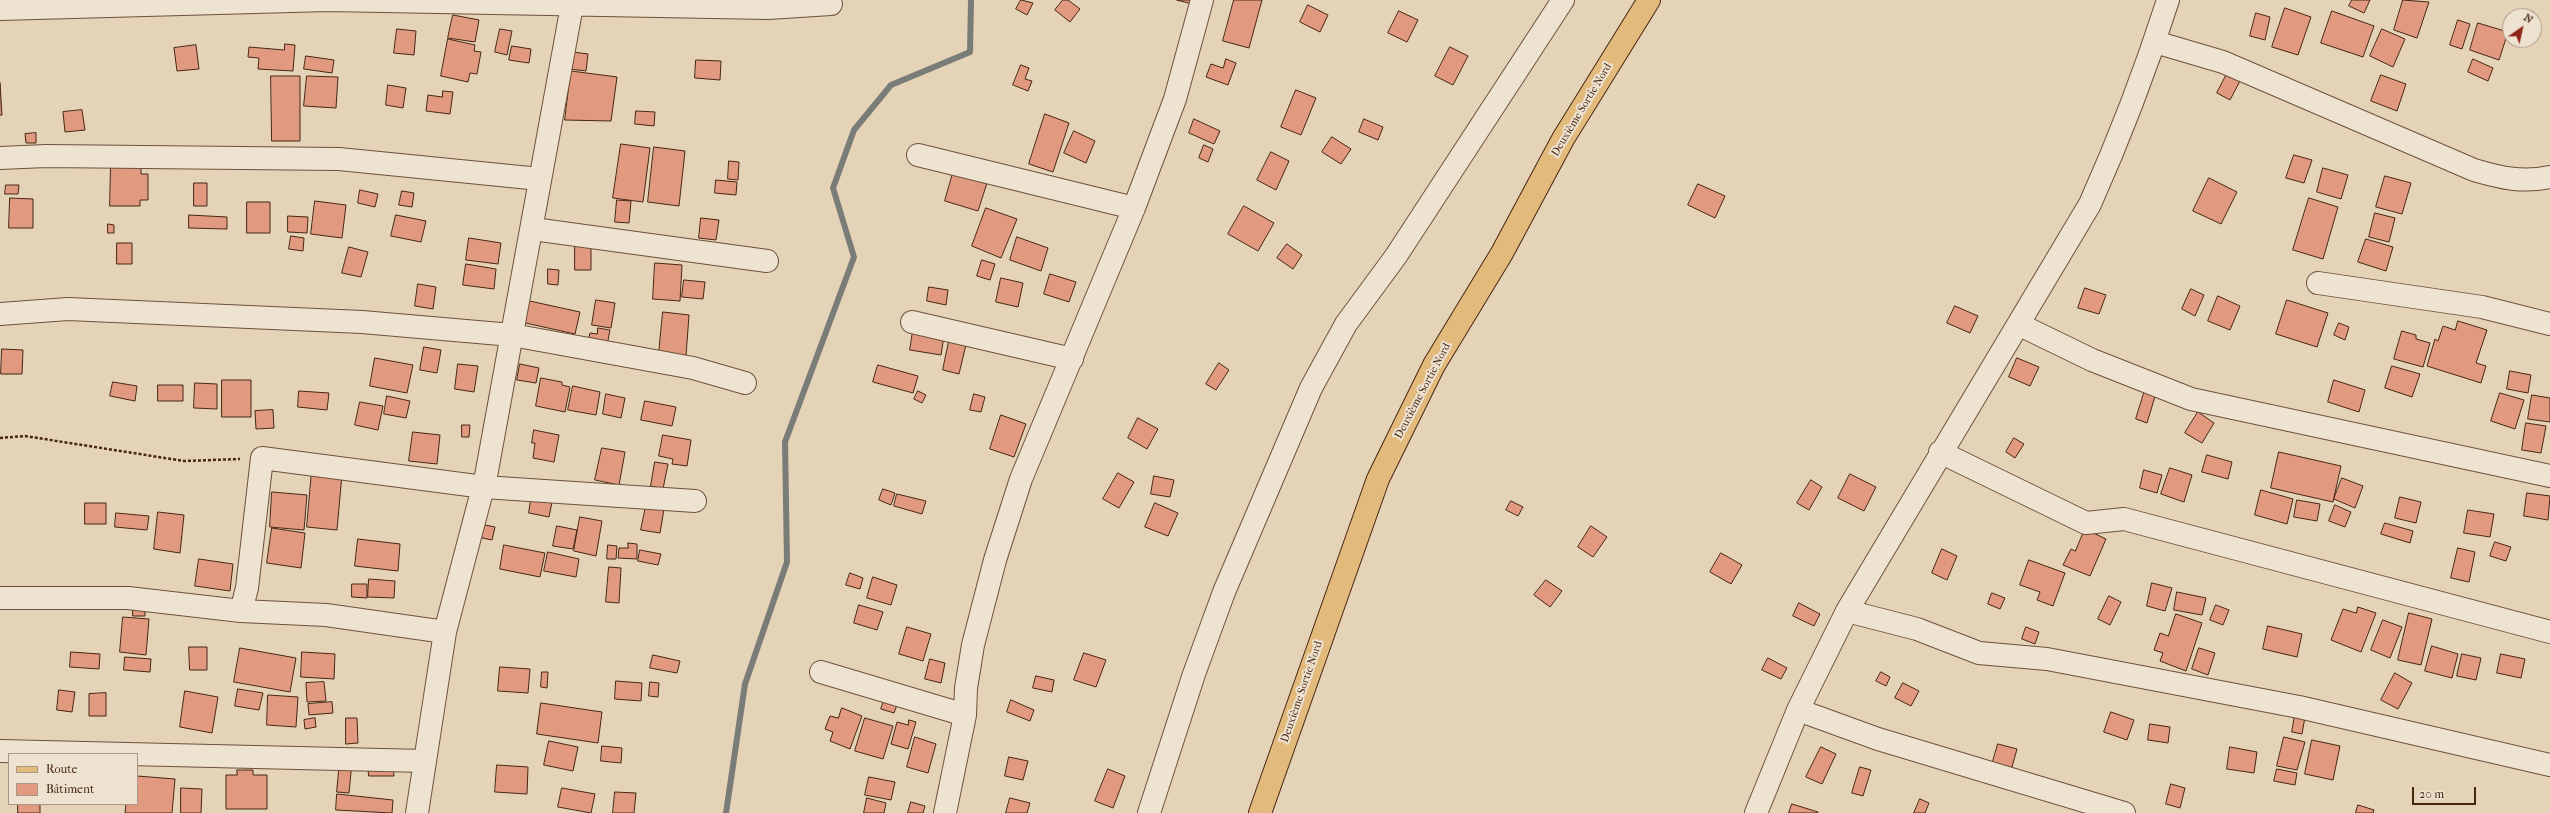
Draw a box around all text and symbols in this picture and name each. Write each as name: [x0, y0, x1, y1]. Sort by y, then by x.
north arrow: [2502, 8, 2542, 48]
text: N: [2521, 11, 2536, 26]
street label: Deuxième Sortie Nord: [1549, 61, 1615, 159]
street label: Deuxième Sortie Nord: [1392, 341, 1454, 441]
street label: Deuxième Sortie Nord: [1278, 640, 1326, 744]
legend: [8, 753, 138, 805]
text: Route: [46, 762, 78, 776]
scale bar: [2414, 779, 2478, 805]
text: Bâtiment: [46, 782, 94, 796]
text: 20 m: [2419, 787, 2444, 801]

